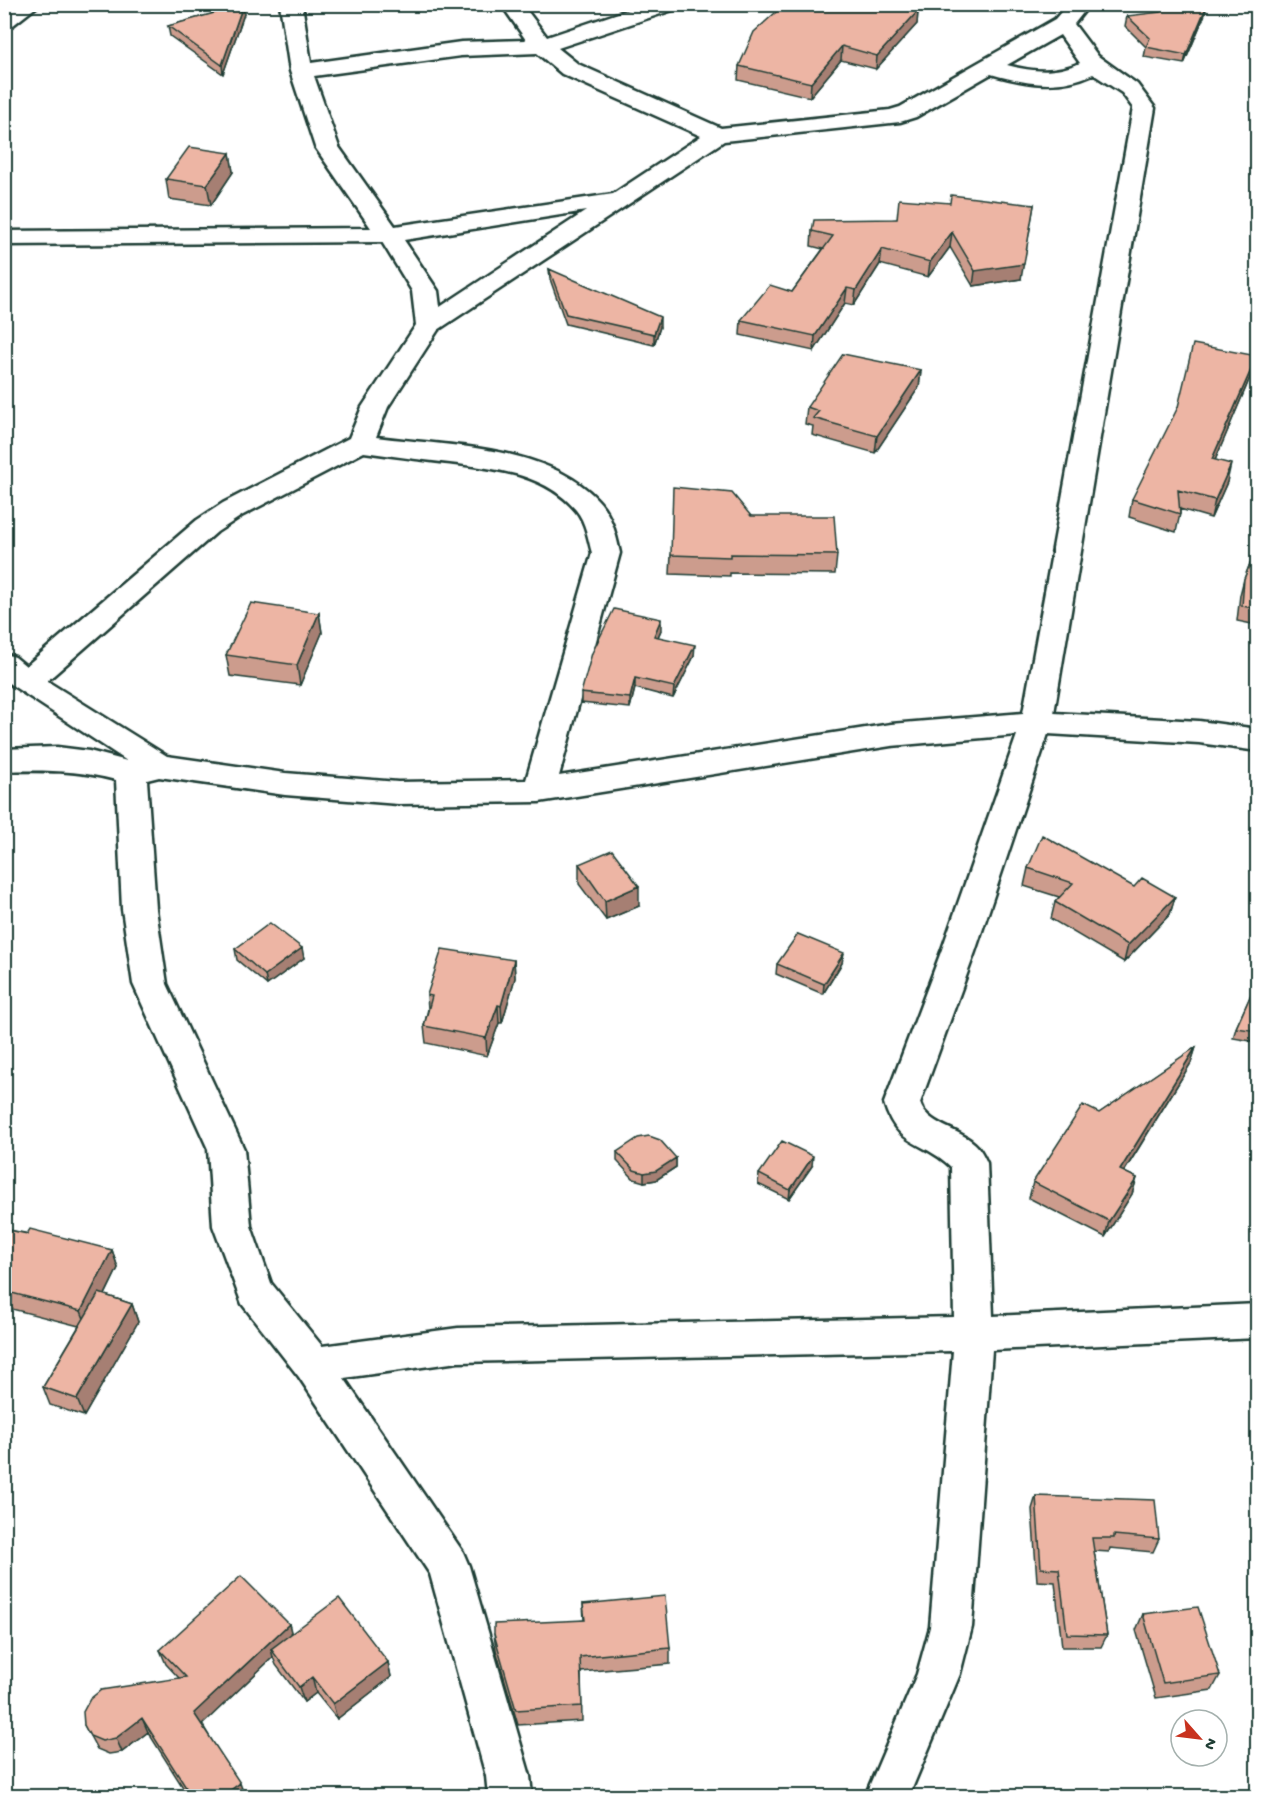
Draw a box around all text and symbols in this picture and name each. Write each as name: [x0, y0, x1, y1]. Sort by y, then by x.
north arrow: [1169, 1708, 1229, 1768]
text: N: [1198, 1734, 1220, 1753]

